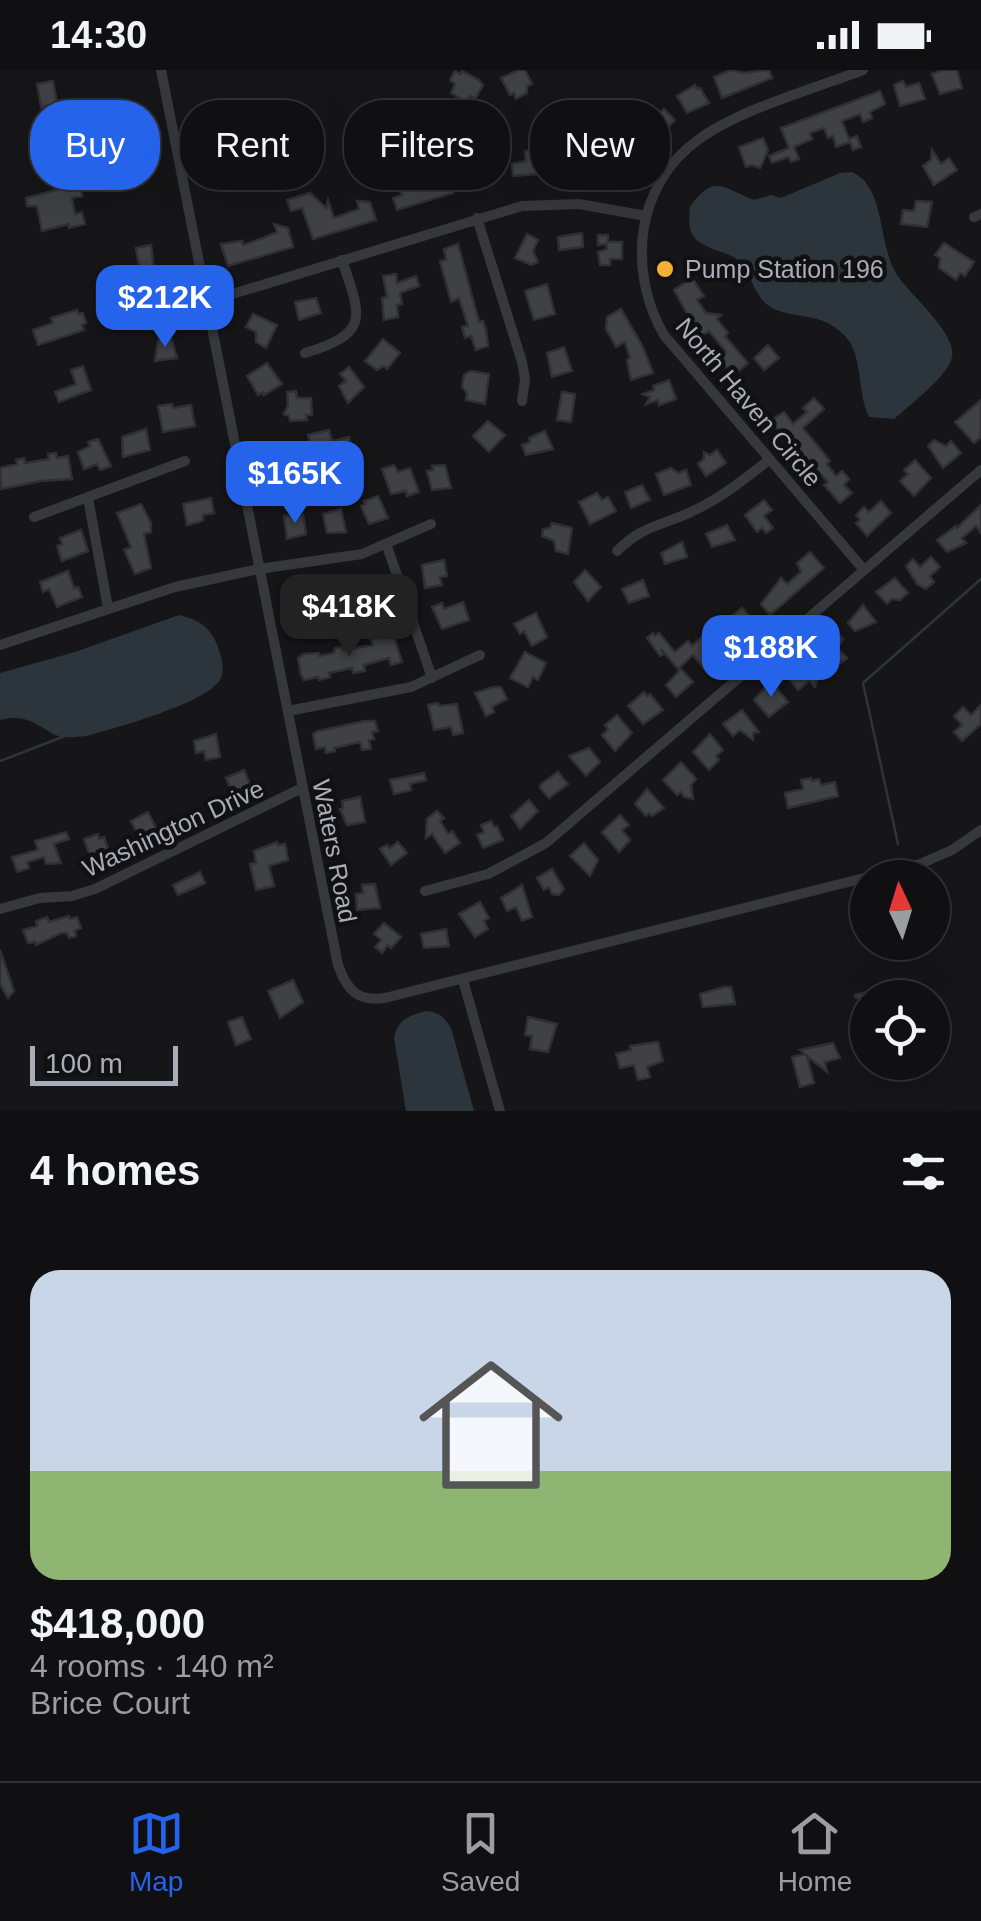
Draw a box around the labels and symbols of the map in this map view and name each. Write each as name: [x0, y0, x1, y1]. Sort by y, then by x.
place label: Pump Station 196: [685, 255, 884, 283]
marker: Pump Station 196: [654, 258, 676, 280]
pin: $212K: [95, 265, 235, 350]
street label: North Haven Circle: [670, 312, 828, 492]
pin: $165K: [225, 441, 365, 526]
pin: $418K: [279, 574, 419, 659]
pin: $188K: [701, 615, 841, 700]
street label: Washington Drive: [78, 774, 268, 882]
street label: Waters Road: [307, 777, 363, 925]
north arrow: [850, 860, 950, 960]
scale bar: [30, 1041, 178, 1086]

